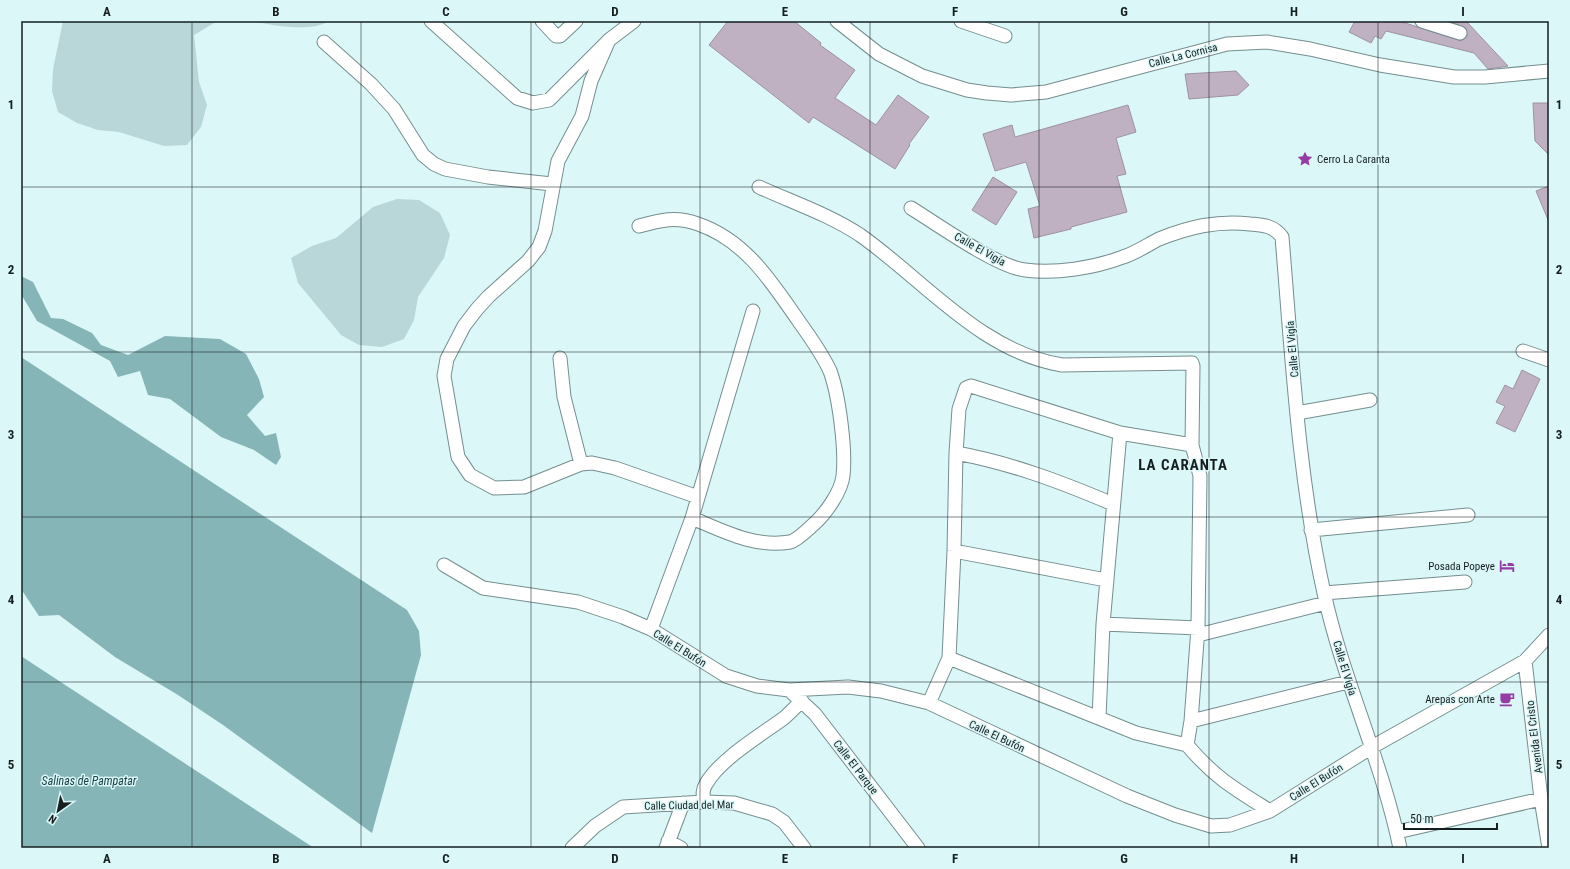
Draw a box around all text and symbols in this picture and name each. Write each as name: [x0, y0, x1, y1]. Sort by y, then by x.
text: A: [103, 4, 111, 19]
text: B: [272, 4, 280, 19]
text: C: [442, 4, 450, 19]
text: D: [611, 4, 619, 19]
text: E: [782, 4, 789, 19]
text: F: [952, 4, 958, 19]
text: G: [1120, 4, 1128, 19]
text: H: [1290, 4, 1298, 19]
text: I: [1461, 4, 1465, 19]
street label: Calle La Cornisa: [1147, 41, 1219, 70]
text: 1: [8, 97, 14, 112]
text: 1: [1556, 97, 1562, 112]
place icon: Cerro La Caranta: [1296, 150, 1314, 168]
place label: Cerro La Caranta: [1317, 153, 1390, 166]
street label: Calle El Vigía: [952, 230, 1008, 269]
text: 2: [8, 262, 15, 277]
text: 2: [1556, 262, 1563, 277]
street label: Calle El Vigía: [1284, 320, 1301, 378]
text: 3: [8, 427, 14, 442]
text: 3: [1556, 427, 1562, 442]
district label: LA CARANTA: [1138, 456, 1228, 474]
hotel icon: Posada Popeye: [1498, 557, 1516, 575]
place label: Posada Popeye: [1428, 560, 1495, 573]
text: 4: [8, 592, 15, 607]
text: 4: [1556, 592, 1563, 607]
street label: Calle El Bufón: [651, 627, 709, 670]
street label: Calle El Vigía: [1330, 639, 1359, 697]
cafe icon: Arepas con Arte: [1498, 690, 1516, 708]
place label: Arepas con Arte: [1425, 693, 1495, 706]
street label: Avenida El Cristo: [1524, 699, 1545, 774]
street label: Calle El Bufón: [967, 718, 1027, 755]
street label: Calle El Parque: [830, 738, 881, 797]
text: 5: [8, 757, 15, 772]
text: 5: [1556, 757, 1563, 772]
street label: Calle El Bufón: [1287, 761, 1345, 804]
water label: Salinas de Pampatar: [42, 774, 137, 788]
north arrow: [38, 791, 78, 831]
street label: Calle Ciudad del Mar: [644, 798, 735, 813]
scale bar: [1404, 805, 1497, 831]
text: N: [46, 812, 59, 826]
text: 50 m: [1410, 812, 1434, 826]
text: A: [103, 851, 111, 866]
text: B: [272, 851, 280, 866]
text: C: [442, 851, 450, 866]
text: D: [611, 851, 619, 866]
text: E: [782, 851, 789, 866]
text: F: [952, 851, 958, 866]
text: G: [1120, 851, 1128, 866]
text: H: [1290, 851, 1298, 866]
text: I: [1461, 851, 1465, 866]

